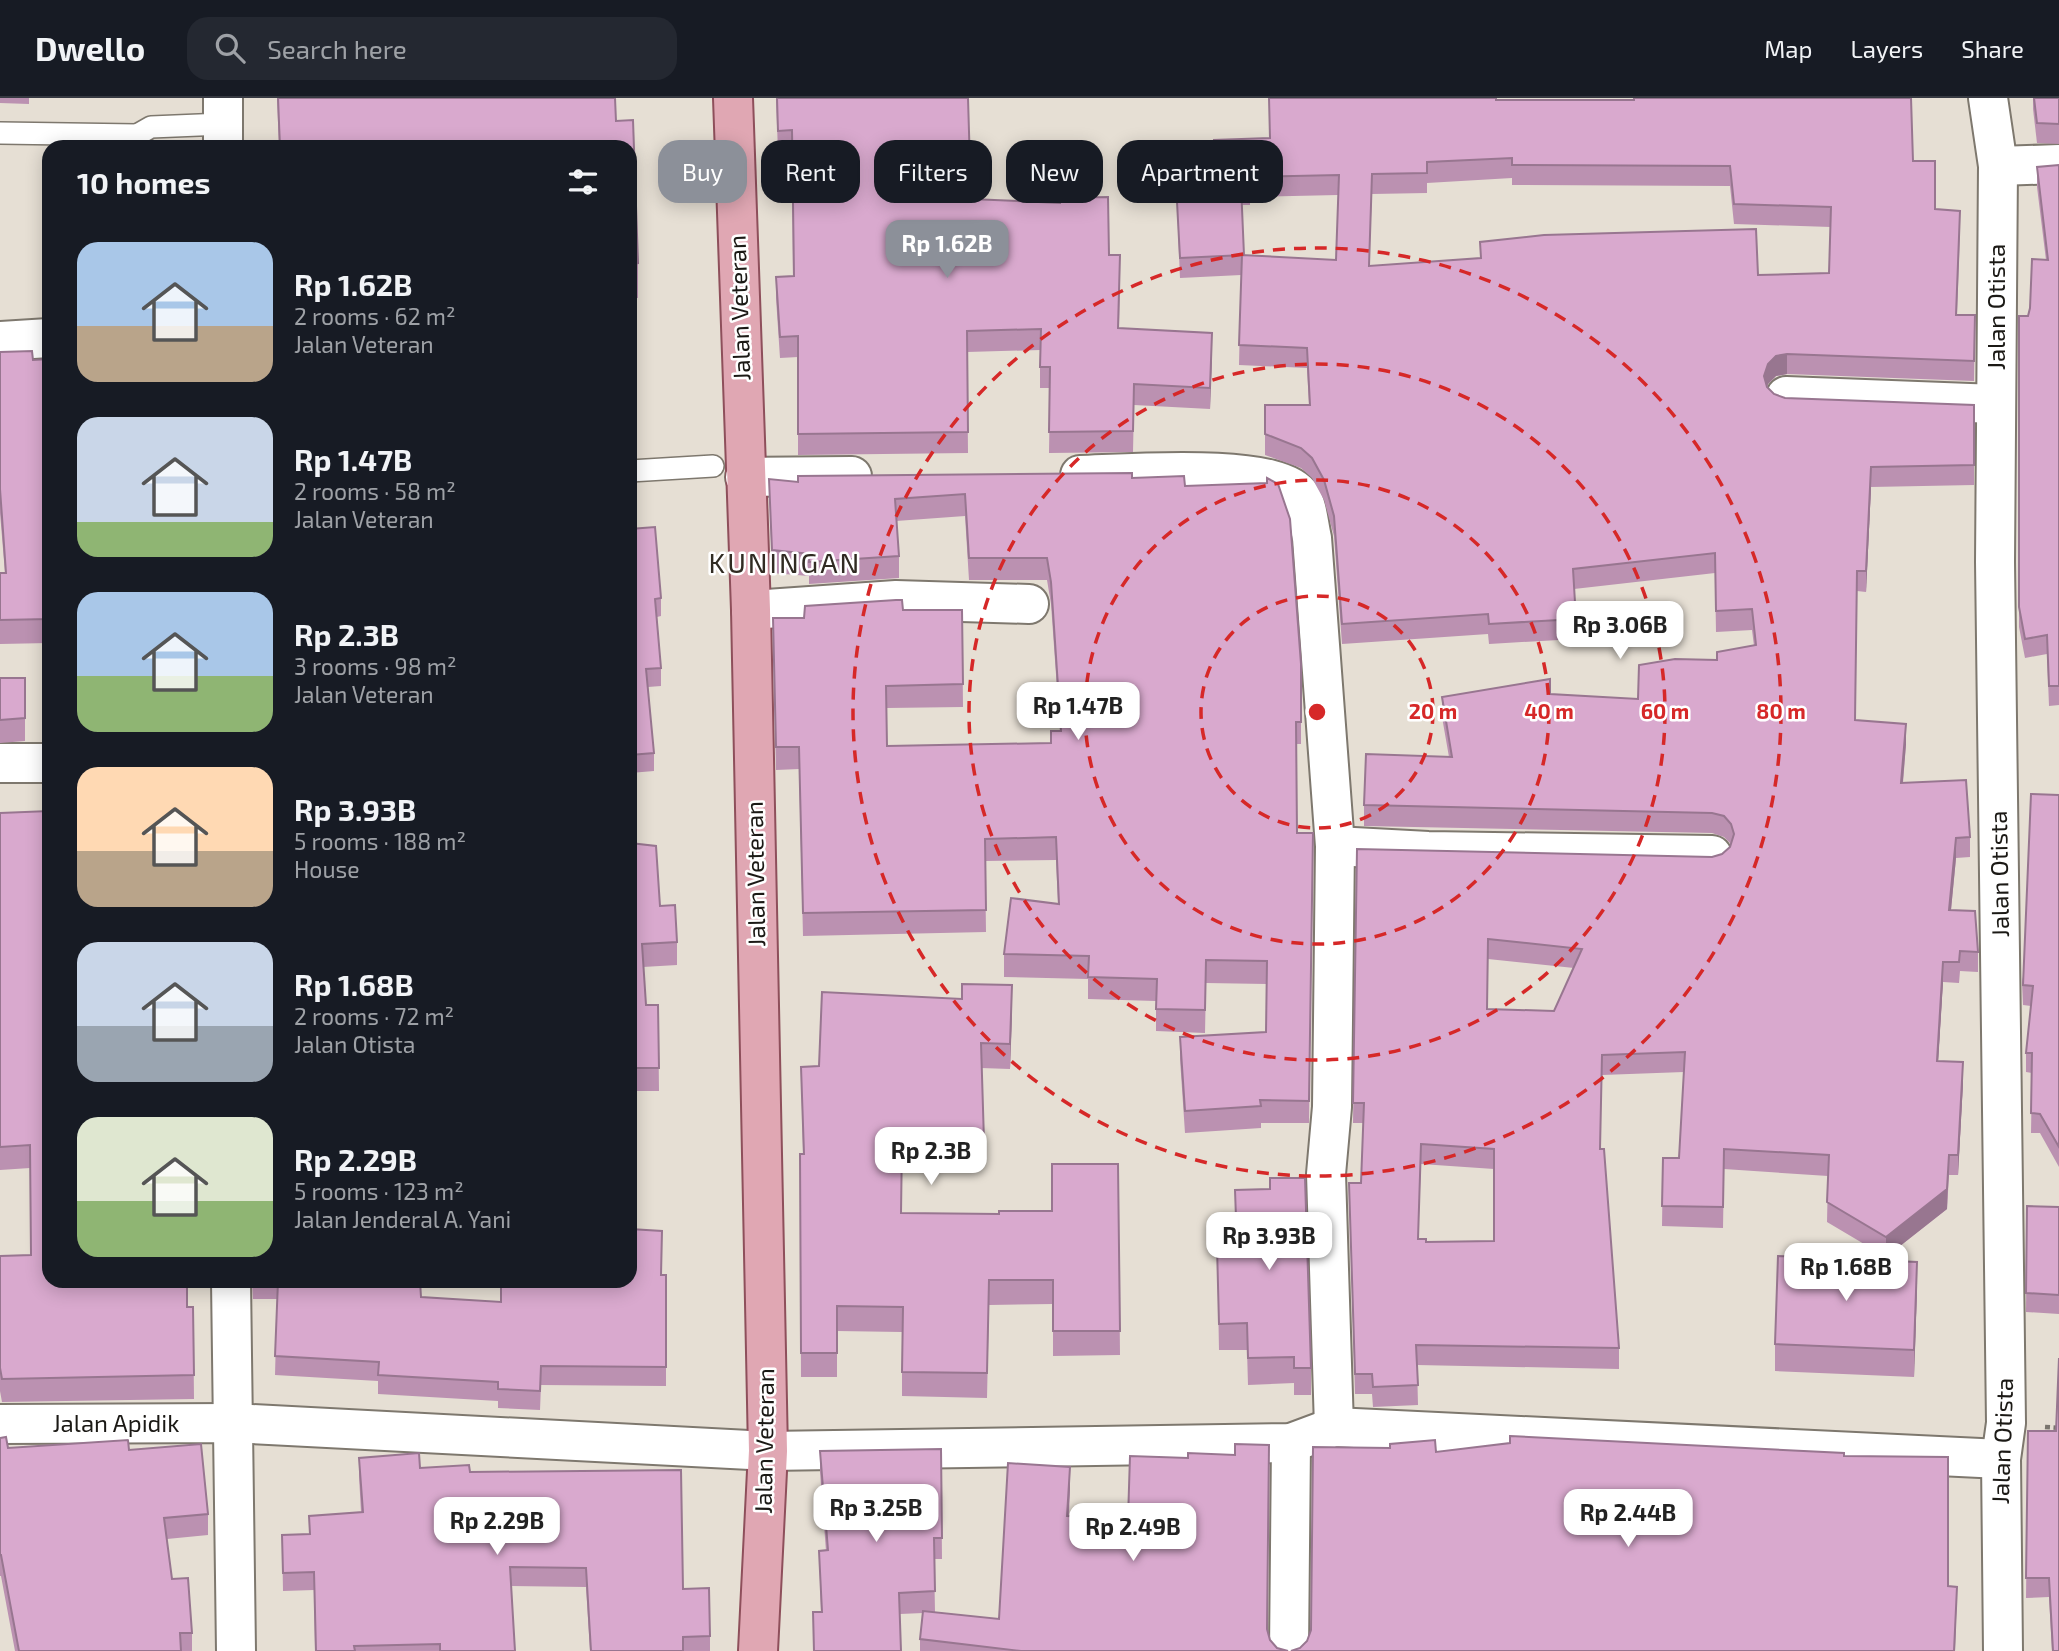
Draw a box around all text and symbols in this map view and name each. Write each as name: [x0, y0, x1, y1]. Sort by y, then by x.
search box: [187, 17, 677, 80]
text: Dwello: [35, 28, 145, 68]
icon: search: [211, 29, 249, 67]
text: Search here: [267, 33, 407, 64]
text: Map: [1764, 34, 1812, 63]
text: Layers: [1850, 34, 1923, 63]
text: Share: [1961, 34, 2024, 63]
chip: Buy: [658, 140, 747, 203]
chip: Rent: [761, 140, 860, 203]
chip: Filters: [874, 140, 992, 203]
chip: New: [1006, 140, 1103, 203]
chip: Apartment: [1117, 140, 1283, 203]
icon: filters: [564, 163, 602, 201]
text: 10 homes: [77, 164, 210, 200]
pin: Rp 1.62B: [875, 220, 1019, 280]
text: Rp 1.62B: [902, 229, 992, 257]
street label: Jalan Veteran: [721, 235, 756, 381]
street label: Jalan Otista: [1981, 244, 2010, 370]
text: Rp 1.62B: [294, 266, 413, 302]
icon: home: [133, 270, 217, 354]
text: 2 rooms · 62 m²: [294, 302, 456, 330]
text: Jalan Veteran: [294, 330, 434, 358]
text: Rp 1.47B: [294, 441, 412, 477]
icon: home: [133, 445, 217, 529]
text: 2 rooms · 58 m²: [294, 477, 456, 505]
text: Jalan Veteran: [294, 505, 434, 533]
district label: KUNINGAN: [709, 545, 861, 579]
pin: Rp 3.06B: [1548, 602, 1692, 661]
text: Rp 3.06B: [1572, 610, 1668, 638]
text: Rp 2.3B: [294, 616, 399, 652]
icon: home: [133, 620, 217, 704]
text: 3 rooms · 98 m²: [294, 652, 456, 680]
text: Jalan Veteran: [294, 680, 434, 708]
pin: Rp 1.47B: [1006, 682, 1150, 742]
text: Rp 1.47B: [1033, 691, 1123, 719]
text: 20 m: [1409, 698, 1457, 723]
text: 40 m: [1524, 698, 1574, 723]
text: 60 m: [1641, 698, 1689, 723]
text: 80 m: [1756, 698, 1806, 723]
centre of rings: [1305, 700, 1329, 724]
text: Rp 3.93B: [294, 791, 416, 827]
icon: home: [133, 795, 217, 879]
street label: Jalan Veteran: [739, 801, 770, 947]
street label: Jalan Otista: [1983, 810, 2014, 938]
text: 5 rooms · 188 m²: [294, 827, 466, 855]
text: House: [294, 855, 360, 883]
text: Rp 1.68B: [294, 966, 414, 1002]
icon: home: [133, 970, 217, 1054]
text: 2 rooms · 72 m²: [294, 1002, 454, 1030]
text: Jalan Otista: [294, 1030, 415, 1058]
pin: Rp 2.3B: [866, 1128, 996, 1187]
text: Rp 2.3B: [891, 1136, 971, 1164]
text: Rp 2.29B: [294, 1141, 417, 1177]
icon: home: [133, 1145, 217, 1229]
text: 5 rooms · 123 m²: [294, 1177, 464, 1205]
text: Jalan Jenderal A. Yani: [294, 1205, 511, 1233]
pin: Rp 3.93B: [1197, 1212, 1341, 1272]
text: Rp 3.93B: [1222, 1221, 1316, 1249]
pin: Rp 1.68B: [1774, 1244, 1918, 1303]
text: Rp 1.68B: [1800, 1252, 1892, 1280]
street label: Jalan Veteran: [748, 1368, 779, 1514]
street label: Jalan Otista: [1985, 1377, 2018, 1505]
street label: Jalan Apidik: [52, 1408, 180, 1437]
pin: Rp 3.25B: [804, 1484, 948, 1544]
pin: Rp 2.44B: [1556, 1490, 1700, 1549]
text: Rp 3.25B: [829, 1493, 923, 1521]
pin: Rp 2.29B: [425, 1498, 569, 1557]
text: Rp 2.44B: [1580, 1498, 1676, 1526]
pin: Rp 2.49B: [1061, 1504, 1205, 1563]
text: Rp 2.29B: [450, 1506, 544, 1534]
text: Rp 2.49B: [1085, 1512, 1181, 1540]

